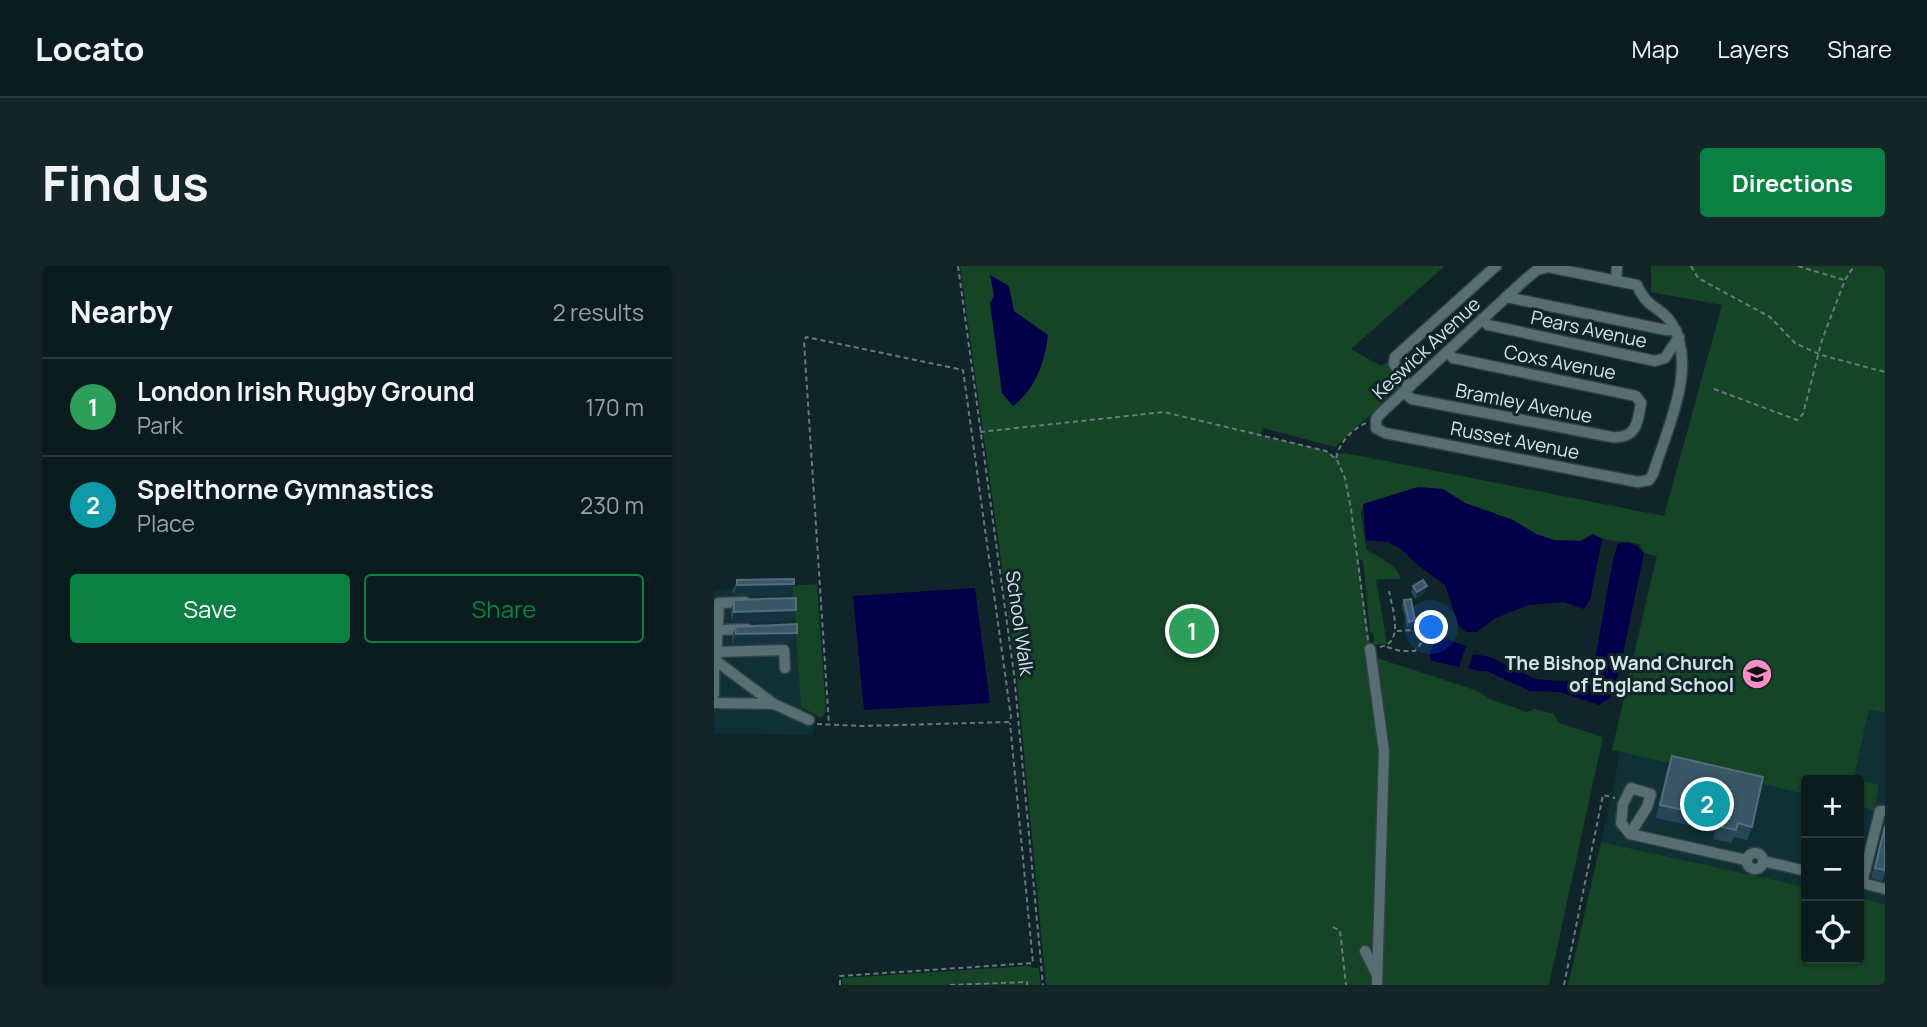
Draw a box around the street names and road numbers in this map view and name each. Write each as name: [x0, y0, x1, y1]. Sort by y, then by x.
street label: Keswick Avenue: [1366, 291, 1486, 405]
street label: Pears Avenue: [1528, 304, 1650, 354]
street label: Coxs Avenue: [1502, 338, 1618, 386]
street label: Bramley Avenue: [1453, 377, 1595, 429]
street label: Russet Avenue: [1448, 415, 1582, 465]
street label: School Walk: [1000, 569, 1040, 678]

